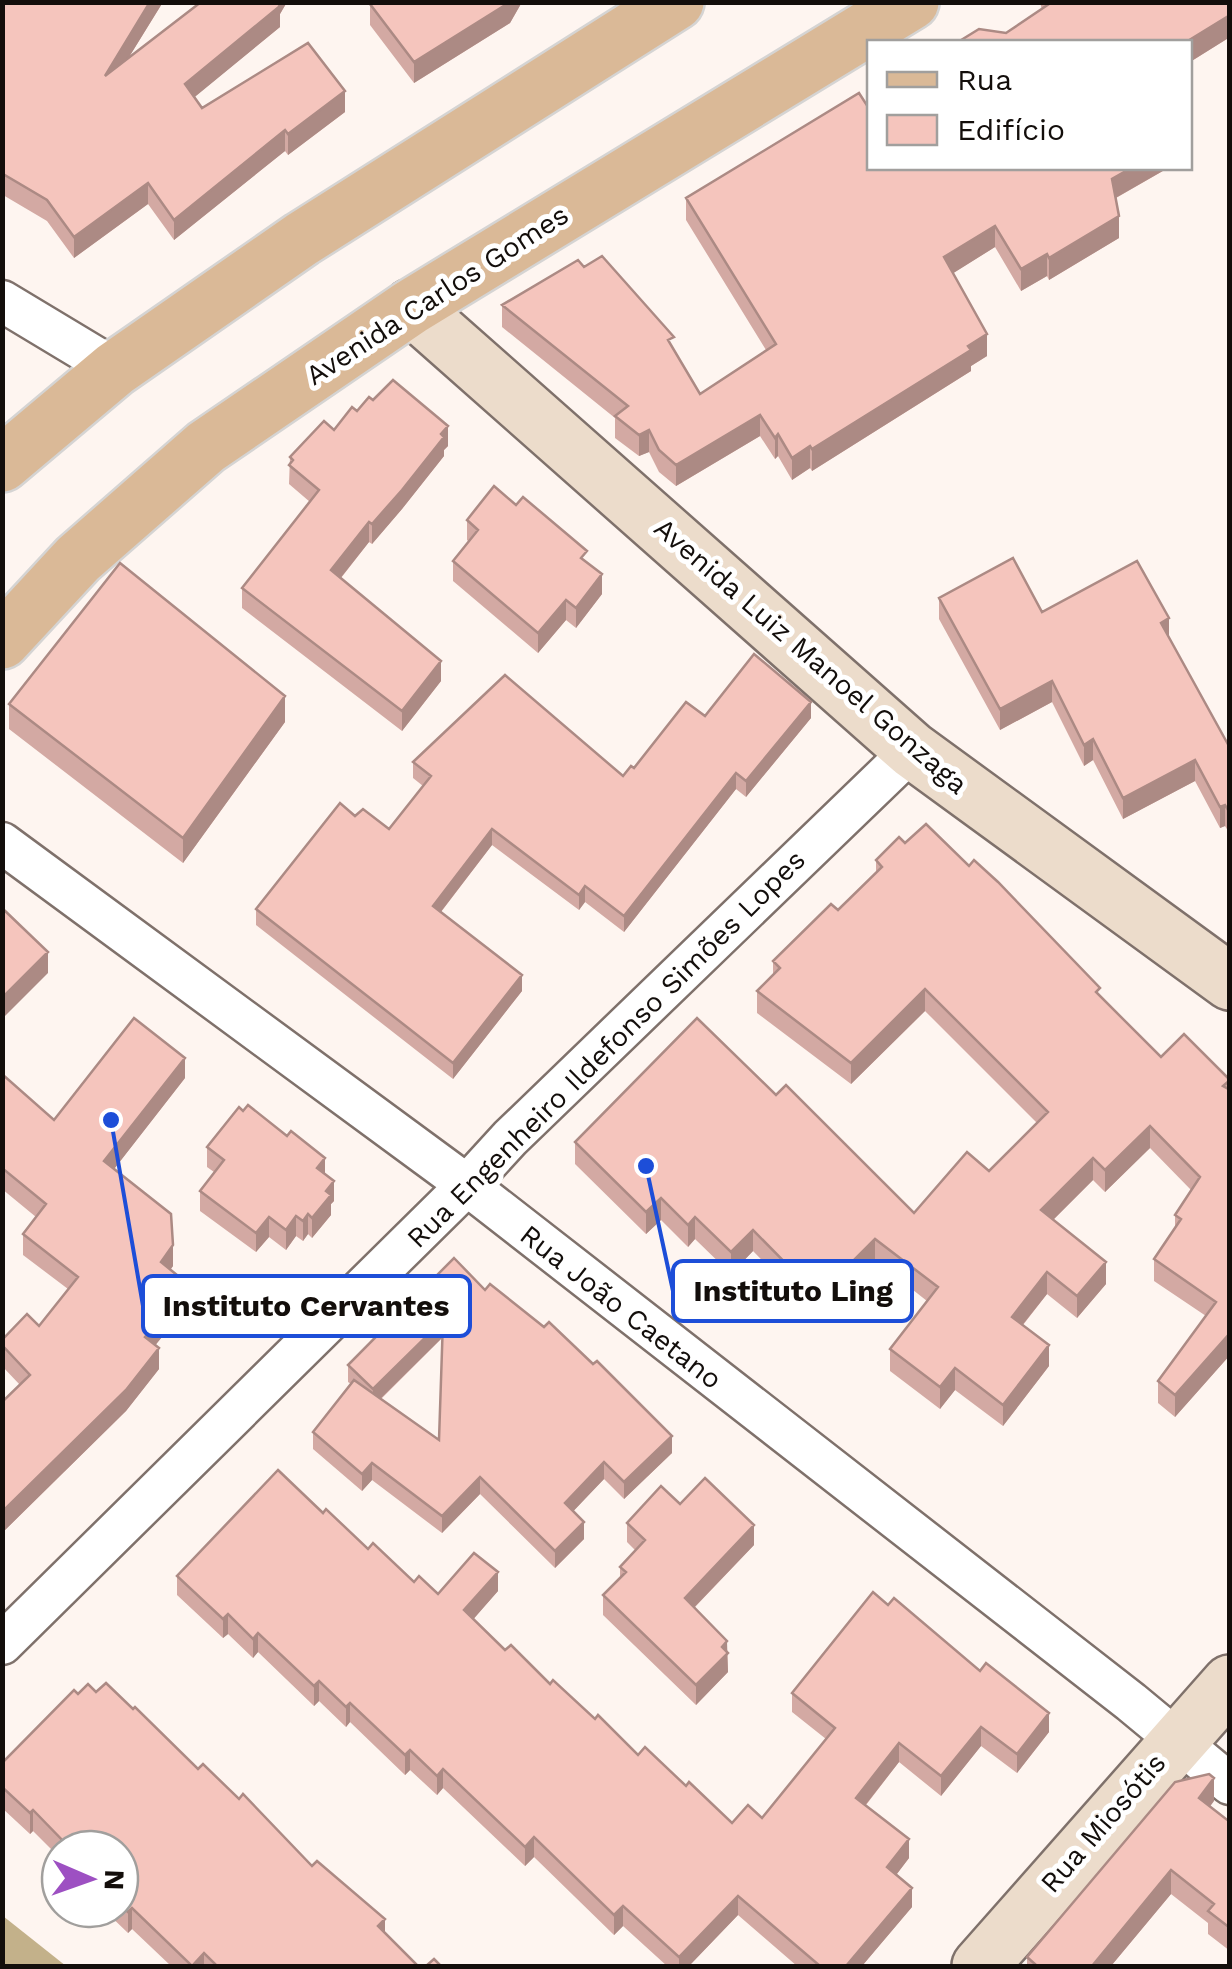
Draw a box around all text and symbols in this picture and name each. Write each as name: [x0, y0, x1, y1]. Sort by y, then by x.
legend: [867, 40, 1192, 170]
text: Rua: [957, 62, 1012, 97]
text: Edifício: [957, 112, 1065, 147]
street label: Avenida Carlos Gomes: [300, 198, 574, 392]
street label: Avenida Luiz Manoel Gonzaga: [648, 511, 974, 801]
street label: Rua Engenheiro Ildefonso Simões Lopes: [400, 843, 812, 1255]
street label: Rua João Caetano: [514, 1218, 728, 1396]
callout: Instituto Ling: [673, 1261, 912, 1321]
text: Instituto Ling: [693, 1273, 893, 1308]
callout: Instituto Cervantes: [143, 1276, 470, 1336]
text: Instituto Cervantes: [163, 1288, 449, 1323]
street label: Rua Miosótis: [1034, 1747, 1172, 1899]
north arrow: [40, 1829, 140, 1929]
text: N: [98, 1869, 131, 1891]

